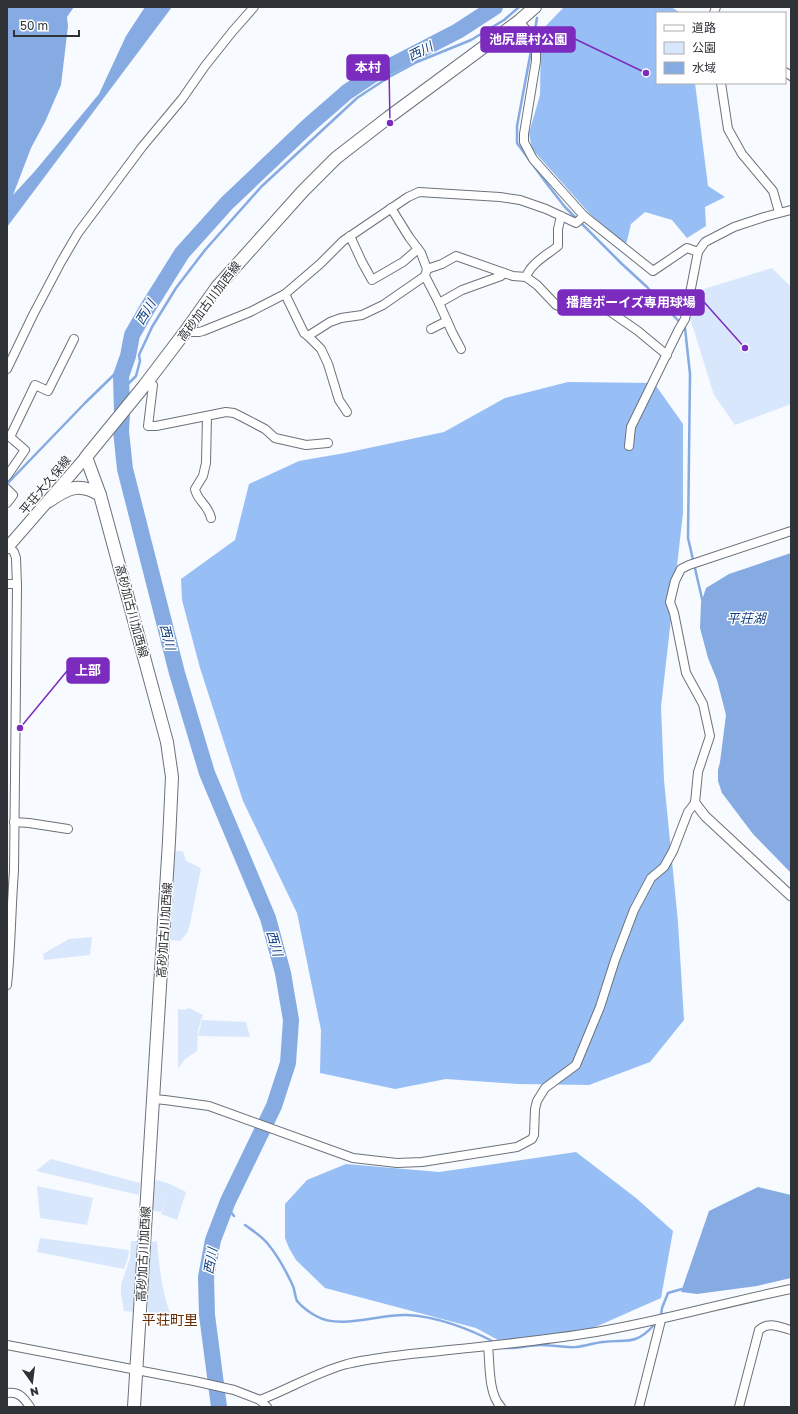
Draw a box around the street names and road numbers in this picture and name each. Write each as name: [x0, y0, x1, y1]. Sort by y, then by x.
street label: 高砂加古川加西線: [174, 258, 244, 344]
street label: 平荘大久保線: [16, 453, 74, 517]
street label: 高砂加古川加西線: [112, 563, 152, 659]
street label: 高砂加古川加西線: [153, 882, 175, 978]
street label: 高砂加古川加西線: [133, 1206, 153, 1302]

